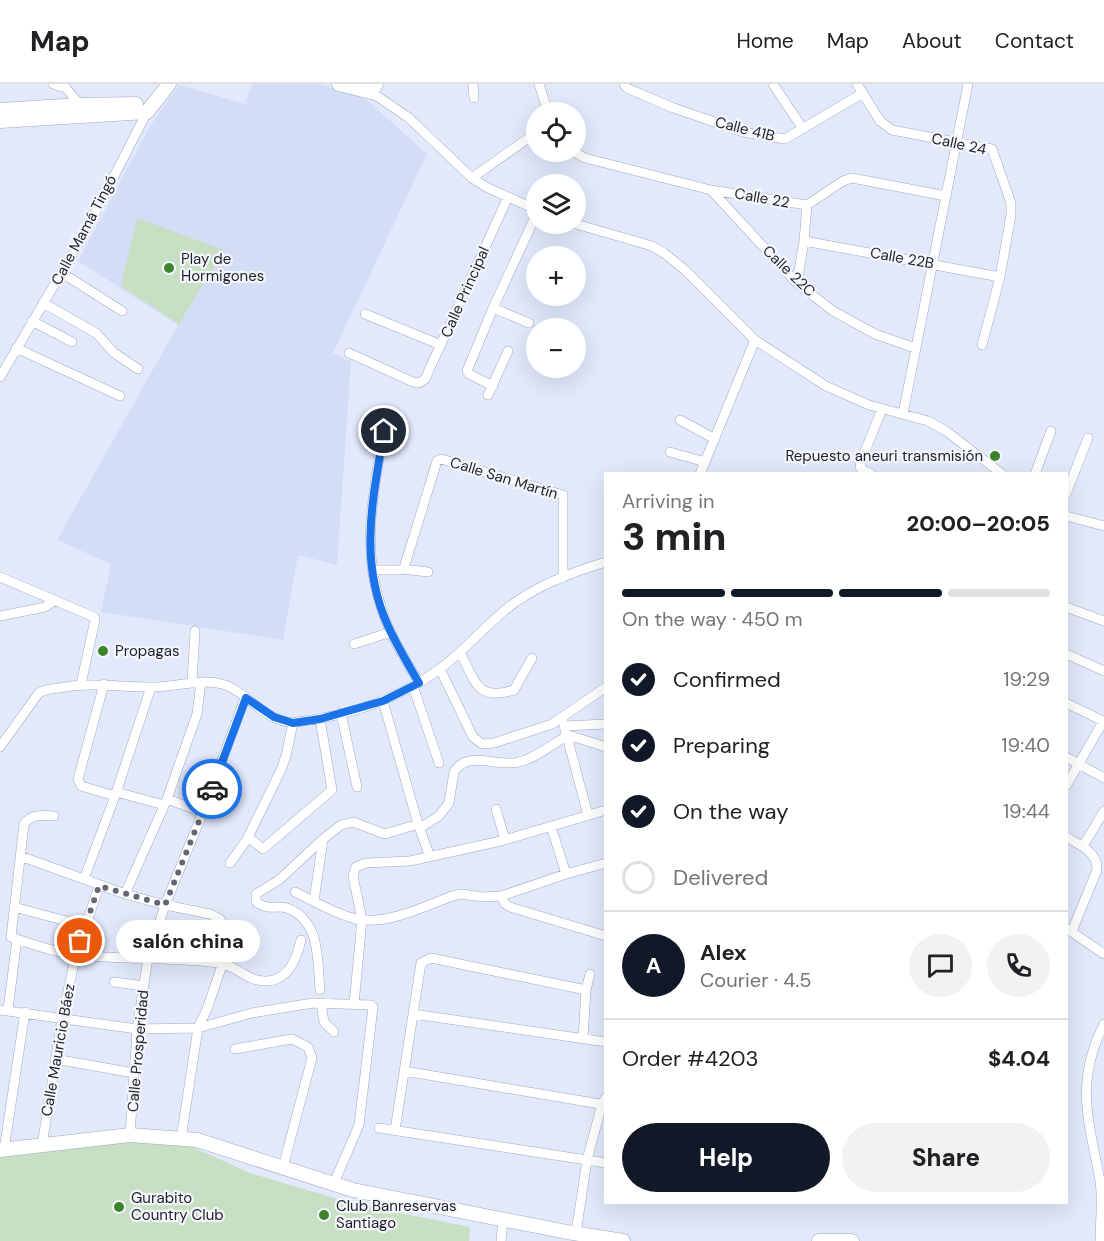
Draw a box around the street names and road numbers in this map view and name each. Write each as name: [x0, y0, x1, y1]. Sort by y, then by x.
street label: Calle 41B: [713, 112, 777, 146]
street label: Calle 24: [930, 128, 988, 160]
street label: Calle Mamá Tingó: [47, 171, 122, 289]
street label: Calle 22: [733, 183, 791, 213]
street label: Calle 22C: [758, 241, 820, 301]
street label: Calle Principal: [436, 243, 494, 341]
street label: Calle 22B: [869, 243, 935, 273]
street label: Calle San Martín: [448, 452, 560, 504]
street label: Calle Mauricio Báez: [36, 982, 80, 1118]
street label: Calle Prosperidad: [123, 989, 153, 1113]

